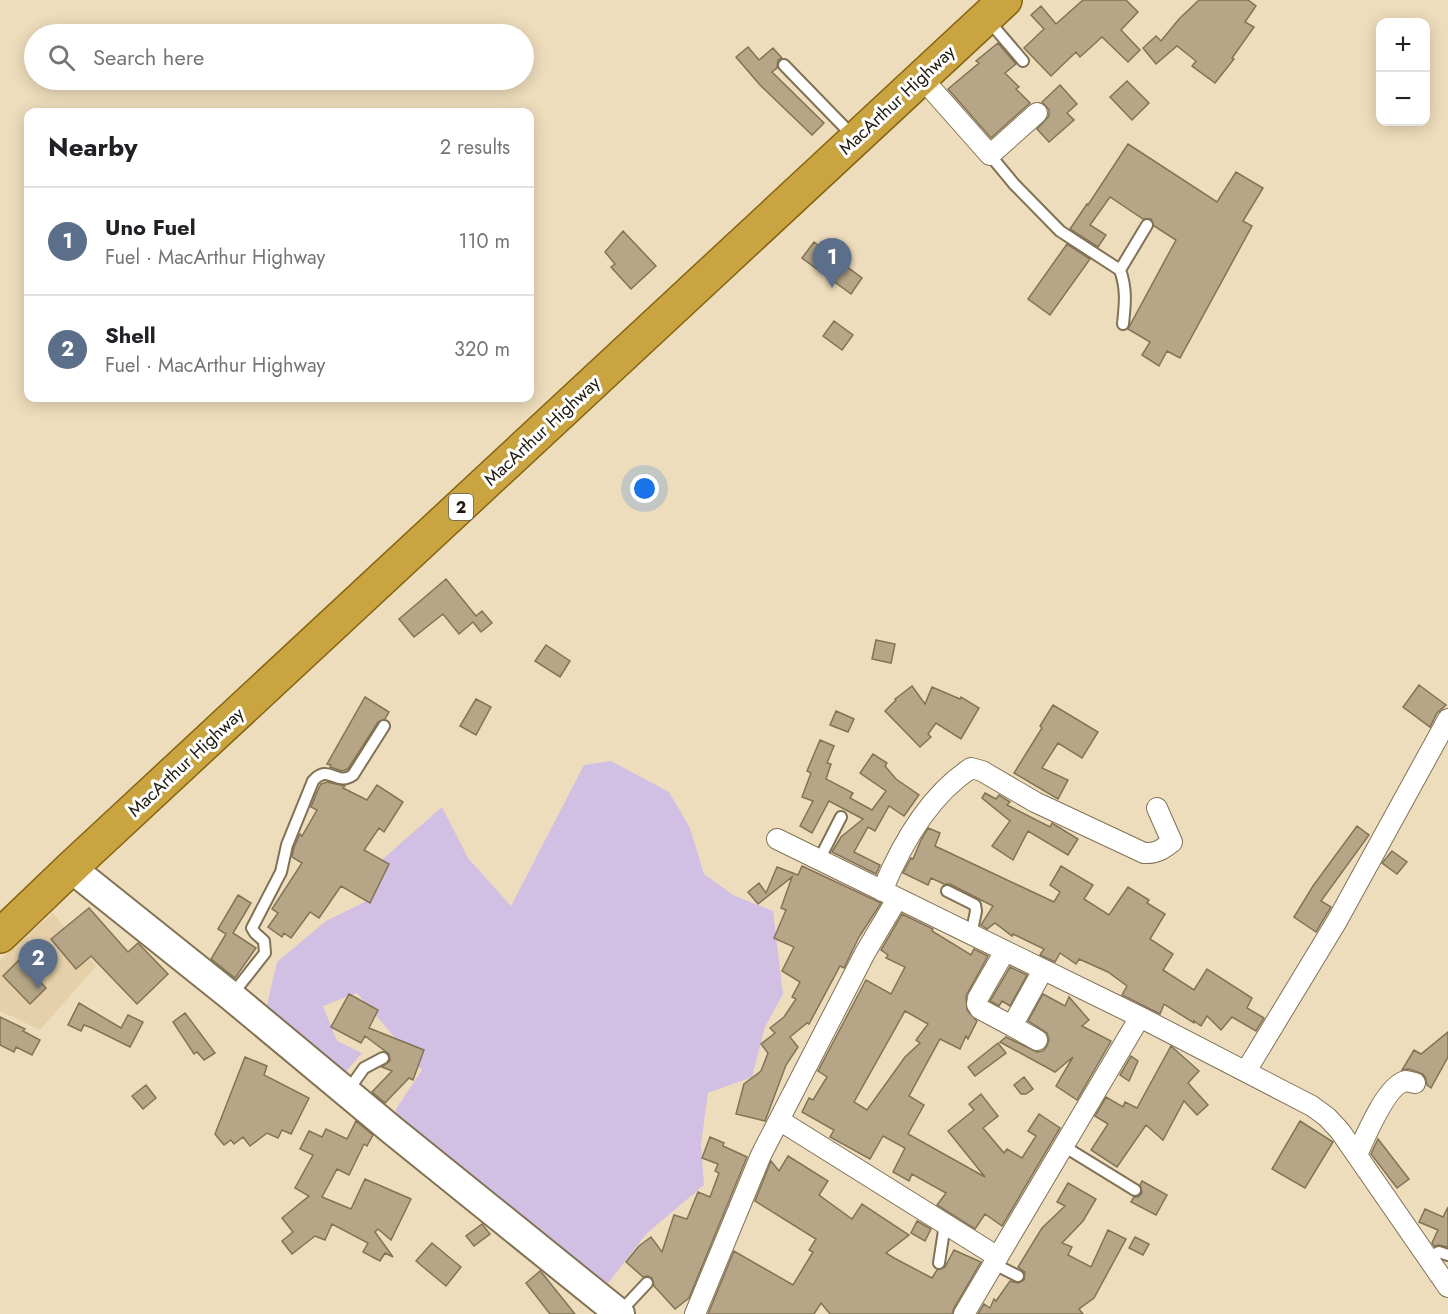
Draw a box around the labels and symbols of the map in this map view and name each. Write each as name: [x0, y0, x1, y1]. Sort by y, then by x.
street label: MacArthur Highway: [833, 39, 961, 161]
pin: 1: [812, 238, 852, 288]
street label: MacArthur Highway: [478, 370, 606, 492]
your location: [630, 474, 659, 503]
road number: 2: [449, 494, 473, 520]
street label: MacArthur Highway: [122, 701, 250, 823]
pin: 2: [18, 940, 57, 989]

